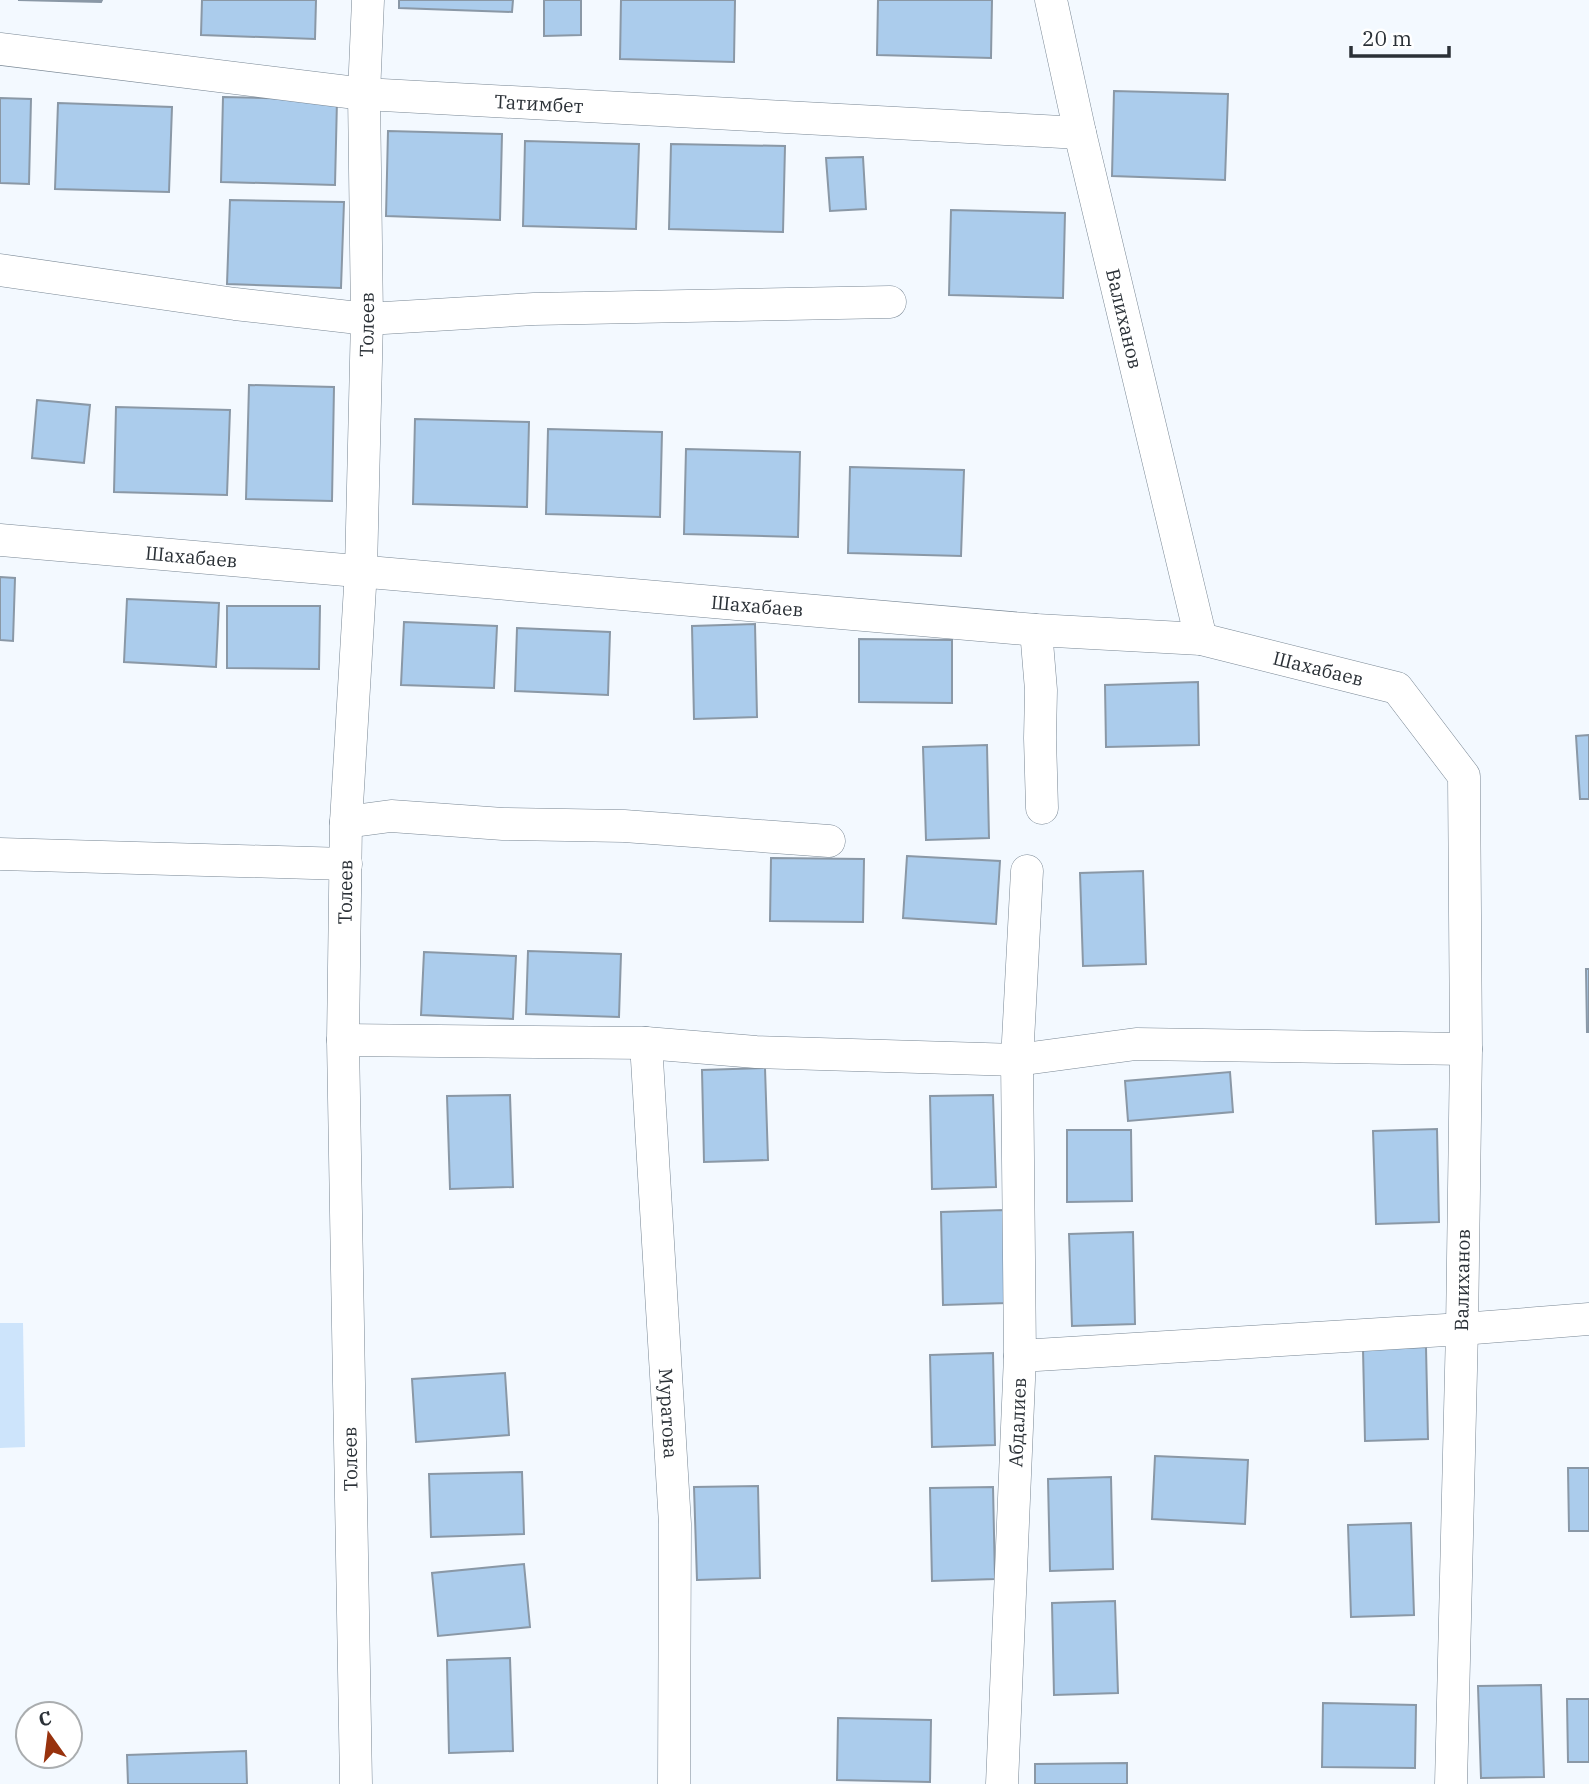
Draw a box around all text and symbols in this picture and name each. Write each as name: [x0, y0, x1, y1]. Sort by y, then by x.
scale bar: [1351, 14, 1449, 58]
text: 20 m: [1362, 24, 1412, 52]
street label: Татимбет: [494, 89, 584, 118]
street label: Валиханов: [1101, 266, 1148, 371]
street label: Толеев: [354, 292, 379, 357]
street label: Шахабаев: [144, 541, 238, 573]
street label: Шахабаев: [710, 590, 804, 622]
street label: Шахабаев: [1271, 645, 1366, 691]
street label: Толеев: [333, 860, 357, 925]
street label: Валиханов: [1449, 1229, 1475, 1331]
street label: Муратова: [654, 1367, 683, 1459]
street label: Абдалиев: [1003, 1377, 1031, 1468]
street label: Толеев: [337, 1426, 363, 1492]
north arrow: [14, 1700, 84, 1770]
text: С: [36, 1705, 54, 1732]

